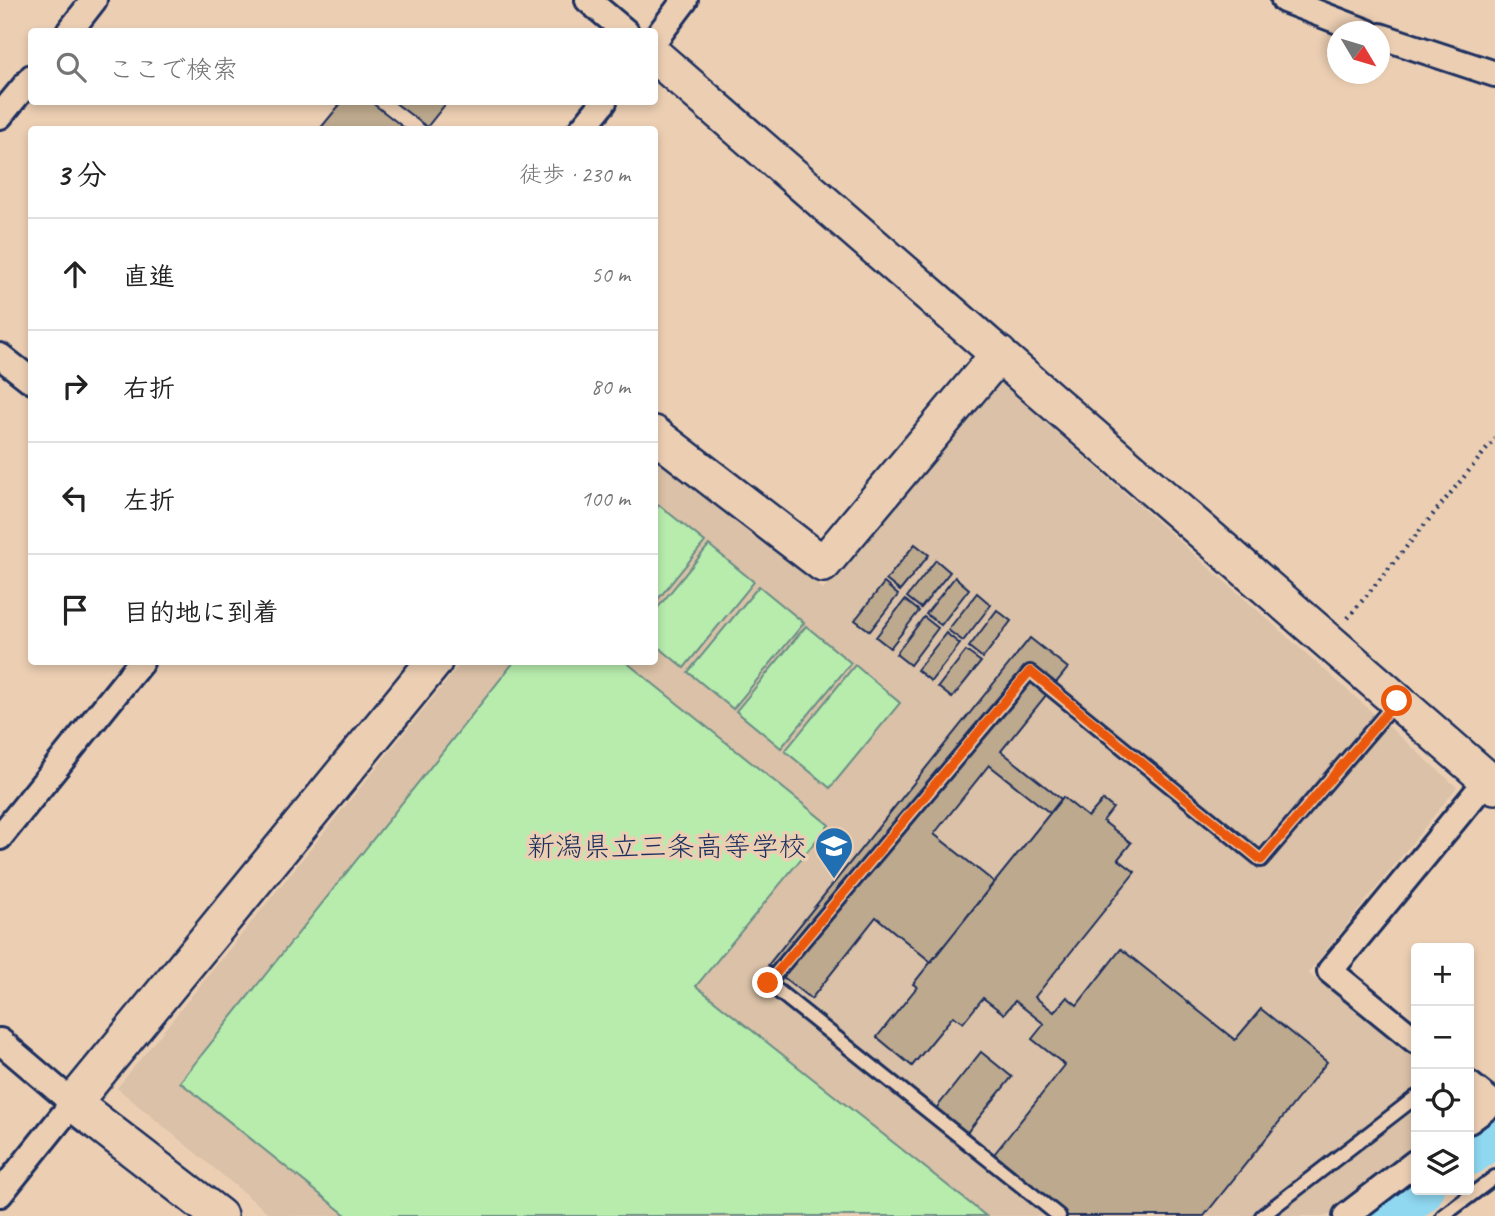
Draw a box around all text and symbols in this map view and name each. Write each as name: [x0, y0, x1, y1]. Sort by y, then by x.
north arrow: [1327, 21, 1390, 84]
search box: [28, 28, 658, 105]
icon: search: [52, 48, 90, 86]
text: ここで検索: [108, 53, 238, 86]
text: 3 分: [56, 156, 107, 194]
text: 徒歩 · 230 m: [519, 160, 630, 189]
icon: ahead: [56, 255, 94, 293]
text: 直進: [123, 260, 175, 293]
text: 50 m: [591, 260, 630, 289]
icon: right: [56, 367, 94, 405]
text: 右折: [123, 372, 175, 405]
text: 80 m: [591, 372, 630, 401]
icon: left: [56, 479, 94, 517]
text: 左折: [123, 484, 175, 517]
text: 100 m: [581, 484, 630, 513]
icon: arrive: [56, 591, 94, 629]
text: 目的地に到着: [123, 596, 279, 629]
route start: [1381, 685, 1412, 716]
school or university icon: 新潟県立三条高等学校: [813, 825, 855, 880]
place label: 新潟県立三条高等学校: [527, 829, 807, 864]
map controls: [1411, 943, 1474, 1195]
button: +: [1411, 943, 1474, 1006]
route end: [752, 967, 783, 998]
button: −: [1411, 1006, 1474, 1069]
button: locate: [1411, 1069, 1474, 1132]
button: layers: [1411, 1132, 1474, 1195]

